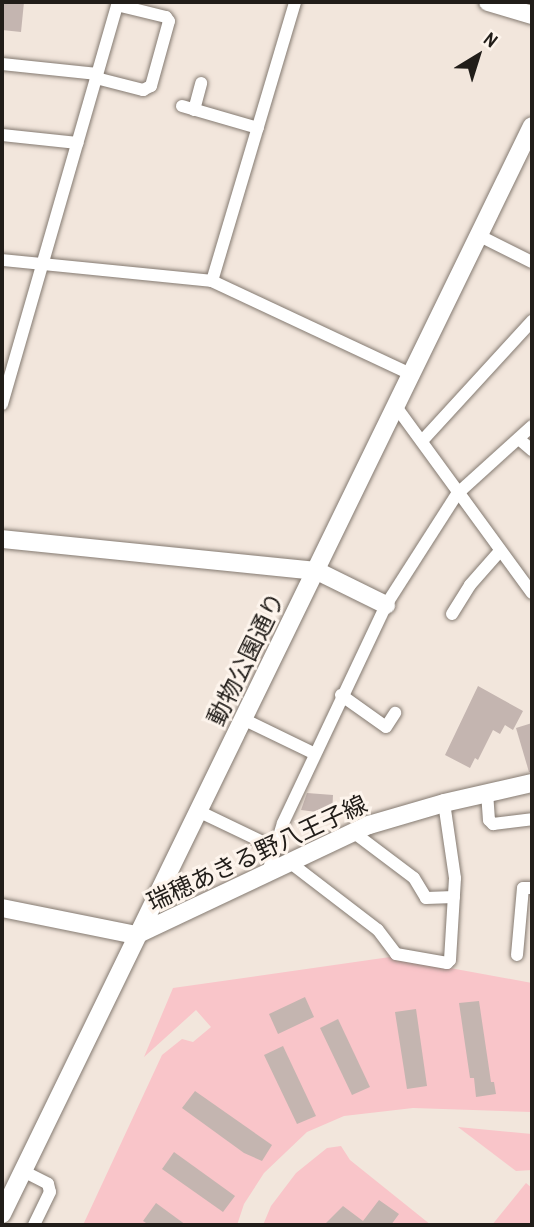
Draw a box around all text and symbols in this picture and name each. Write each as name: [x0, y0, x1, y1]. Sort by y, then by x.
north arrow: [443, 21, 513, 91]
text: N: [478, 26, 503, 53]
street label: 動物公園通り: [201, 588, 291, 730]
street label: 瑞穂あきる野八王子線: [142, 789, 372, 917]

